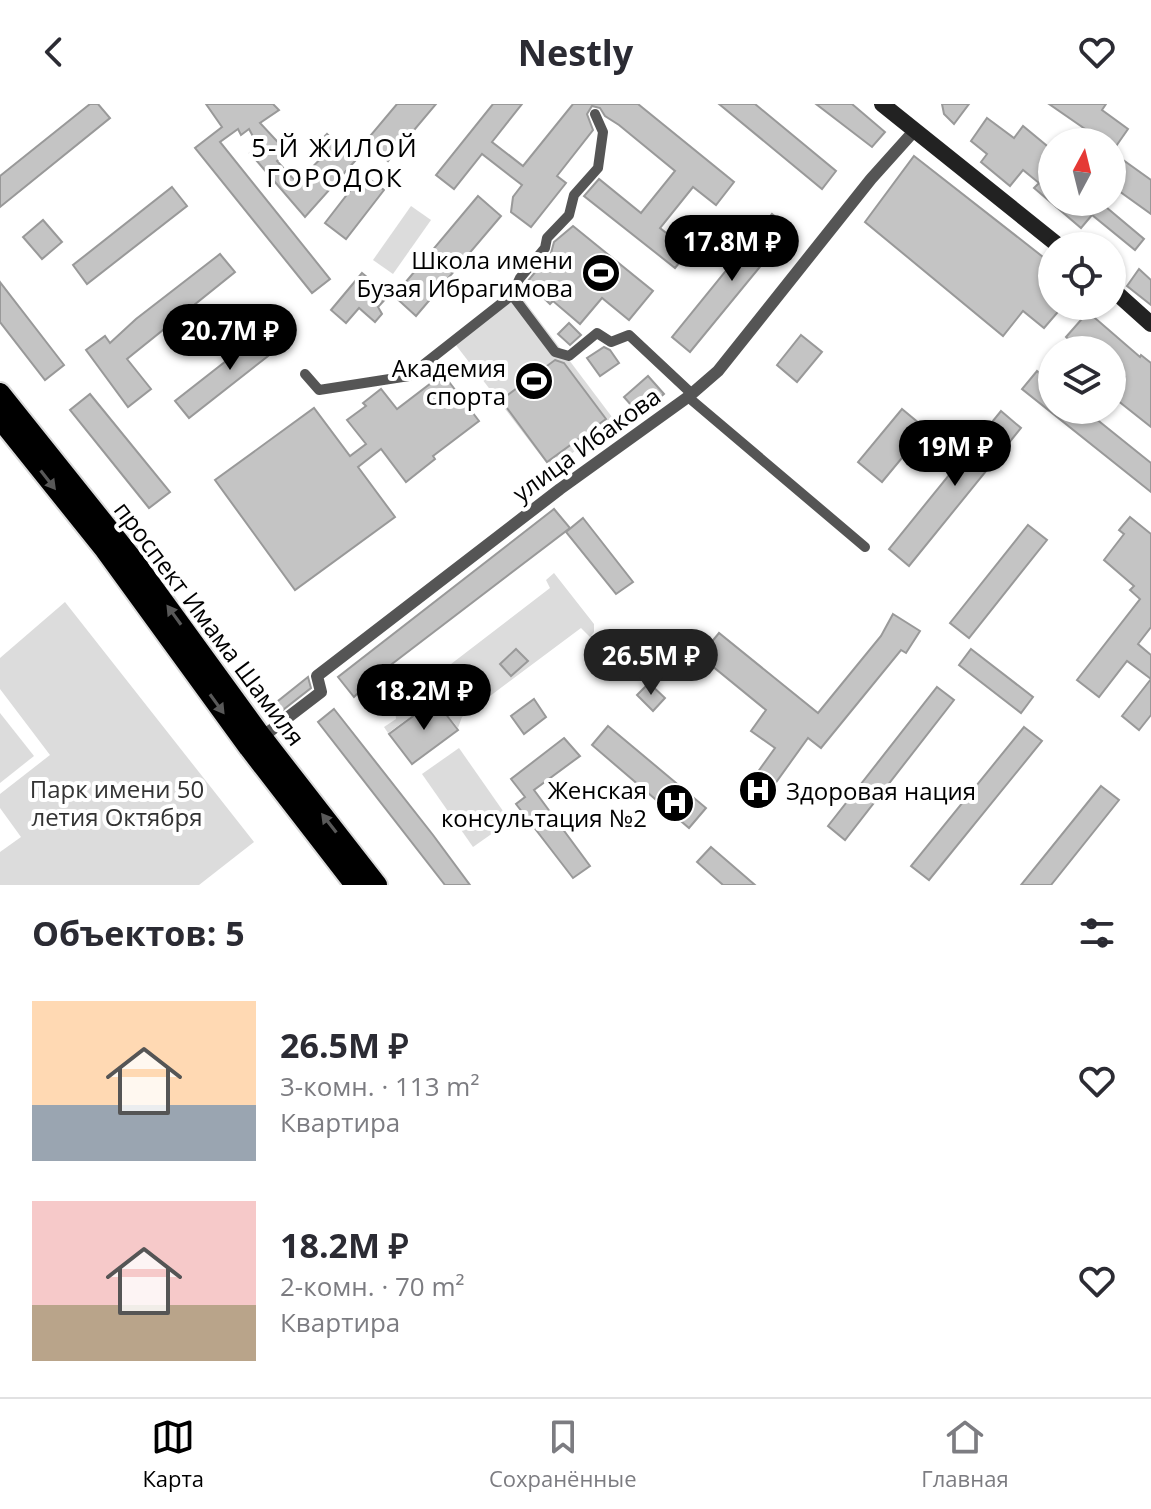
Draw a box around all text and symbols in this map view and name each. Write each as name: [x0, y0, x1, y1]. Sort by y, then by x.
text: Nestly: [518, 28, 633, 77]
icon: back: [32, 30, 76, 74]
icon: heart: [1075, 30, 1119, 74]
north arrow: [1038, 128, 1126, 216]
map controls: [1038, 128, 1126, 424]
district label: 5-Й ЖИЛОЙ ГОРОДОК: [251, 129, 419, 195]
pin: 17.8M ₽: [658, 215, 806, 283]
text: 17.8M ₽: [683, 223, 781, 259]
button: locate: [1038, 232, 1126, 320]
place label: Школа имени Бузая Ибрагимова: [357, 243, 573, 304]
sports icon: Школа имени Бузая Ибрагимова: [580, 252, 622, 294]
pin: 20.7M ₽: [156, 304, 304, 372]
text: 20.7M ₽: [181, 312, 279, 348]
button: layers: [1038, 336, 1126, 424]
place label: Академия спорта: [392, 351, 506, 412]
sports icon: Академия спорта: [513, 360, 555, 402]
street label: улица Ибакова: [505, 379, 667, 509]
pin: 19M ₽: [899, 420, 1011, 488]
text: 19M ₽: [917, 428, 993, 464]
one-way arrow: [40, 470, 56, 490]
street label: проспект Имама Шамиля: [107, 494, 313, 752]
one-way arrow: [166, 605, 182, 625]
pin: 26.5M ₽: [577, 629, 725, 697]
text: 26.5M ₽: [602, 637, 700, 673]
pin: 18.2M ₽: [350, 664, 498, 732]
text: 18.2M ₽: [375, 672, 473, 708]
one-way arrow: [209, 693, 225, 715]
hospital icon: Здоровая нация: [737, 769, 779, 811]
park label: Парк имени 50 летия Октября: [30, 772, 204, 833]
place label: Женская консультация №2: [441, 773, 647, 834]
place label: Здоровая нация: [786, 774, 976, 807]
hospital icon: Женская консультация №2: [654, 782, 696, 824]
one-way arrow: [322, 813, 338, 833]
text: Объектов: 5: [32, 910, 245, 956]
icon: filters: [1075, 911, 1119, 955]
text: 26.5M ₽: [280, 1022, 409, 1068]
icon: home: [96, 1033, 192, 1129]
icon: heart: [1075, 1059, 1119, 1103]
text: 3-комн. · 113 m²: [280, 1068, 479, 1104]
text: Квартира: [280, 1104, 400, 1140]
text: 18.2M ₽: [280, 1222, 409, 1268]
icon: home: [96, 1233, 192, 1329]
icon: heart: [1075, 1259, 1119, 1303]
text: 2-комн. · 70 m²: [280, 1268, 465, 1304]
text: Квартира: [280, 1304, 400, 1340]
tab: Карта: [142, 1415, 204, 1493]
tab: Сохранённые: [489, 1415, 637, 1493]
tab: Главная: [921, 1415, 1009, 1493]

